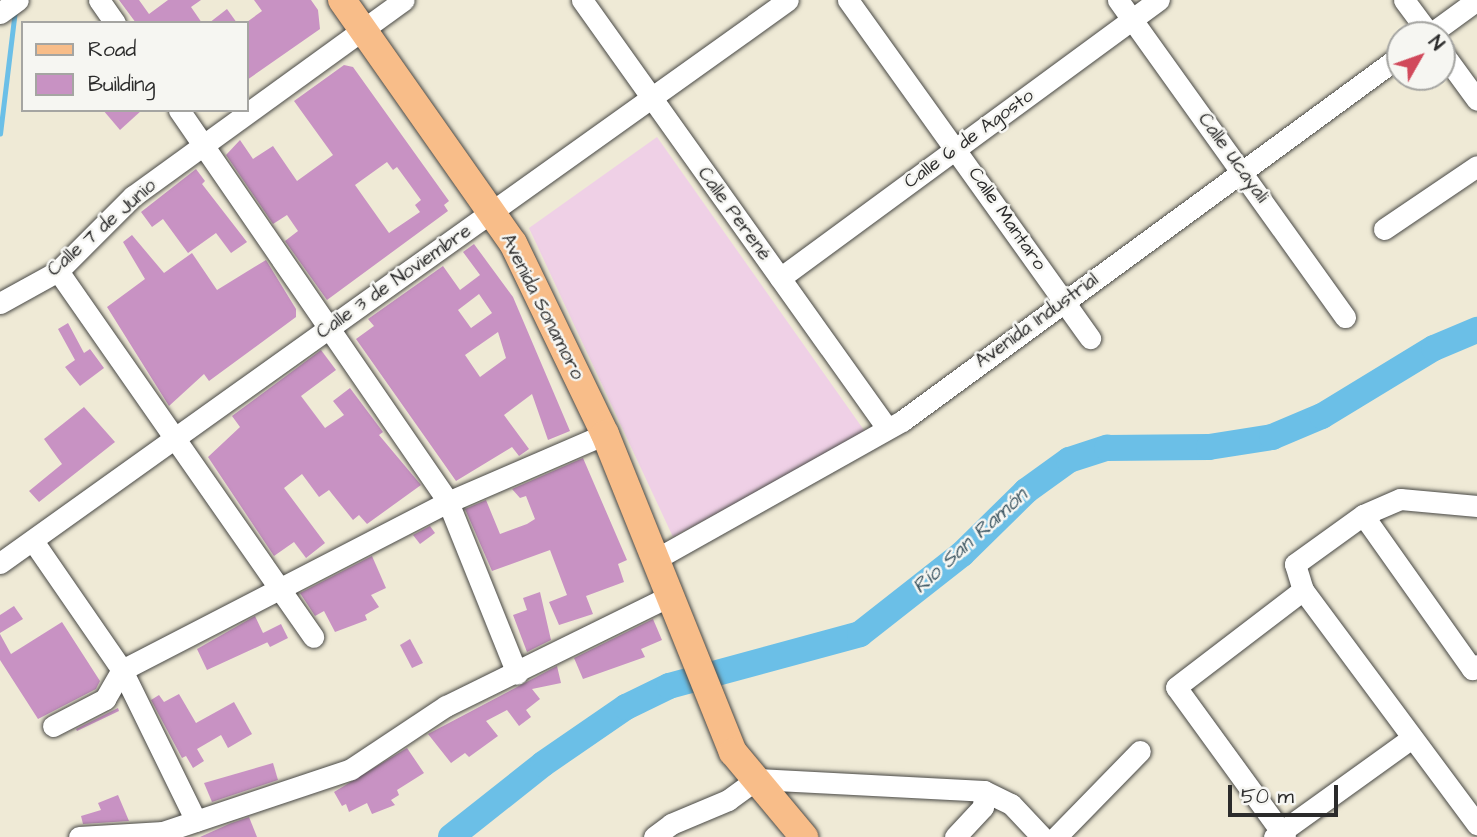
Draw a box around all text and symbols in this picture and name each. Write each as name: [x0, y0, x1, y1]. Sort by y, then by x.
legend: [21, 21, 248, 112]
north arrow: [1386, 21, 1456, 91]
text: N: [1422, 30, 1450, 57]
text: Road: [88, 35, 136, 64]
text: Building: [88, 70, 155, 99]
street label: Calle 6 de Agosto: [900, 84, 1038, 194]
street label: Calle Ucayali: [1193, 109, 1273, 207]
street label: Calle Perené: [692, 163, 776, 265]
street label: Calle Mantaro: [963, 163, 1051, 275]
street label: Calle 7 de Junio: [43, 175, 161, 281]
street label: Calle 3 de Noviembre: [312, 220, 476, 344]
street label: Avenida Sonamoro: [495, 230, 589, 384]
street label: Avenida Industrial: [971, 269, 1103, 373]
water label: Río San Ramón: [907, 483, 1033, 599]
scale bar: [1232, 770, 1342, 814]
text: 50 m: [1241, 782, 1294, 811]

